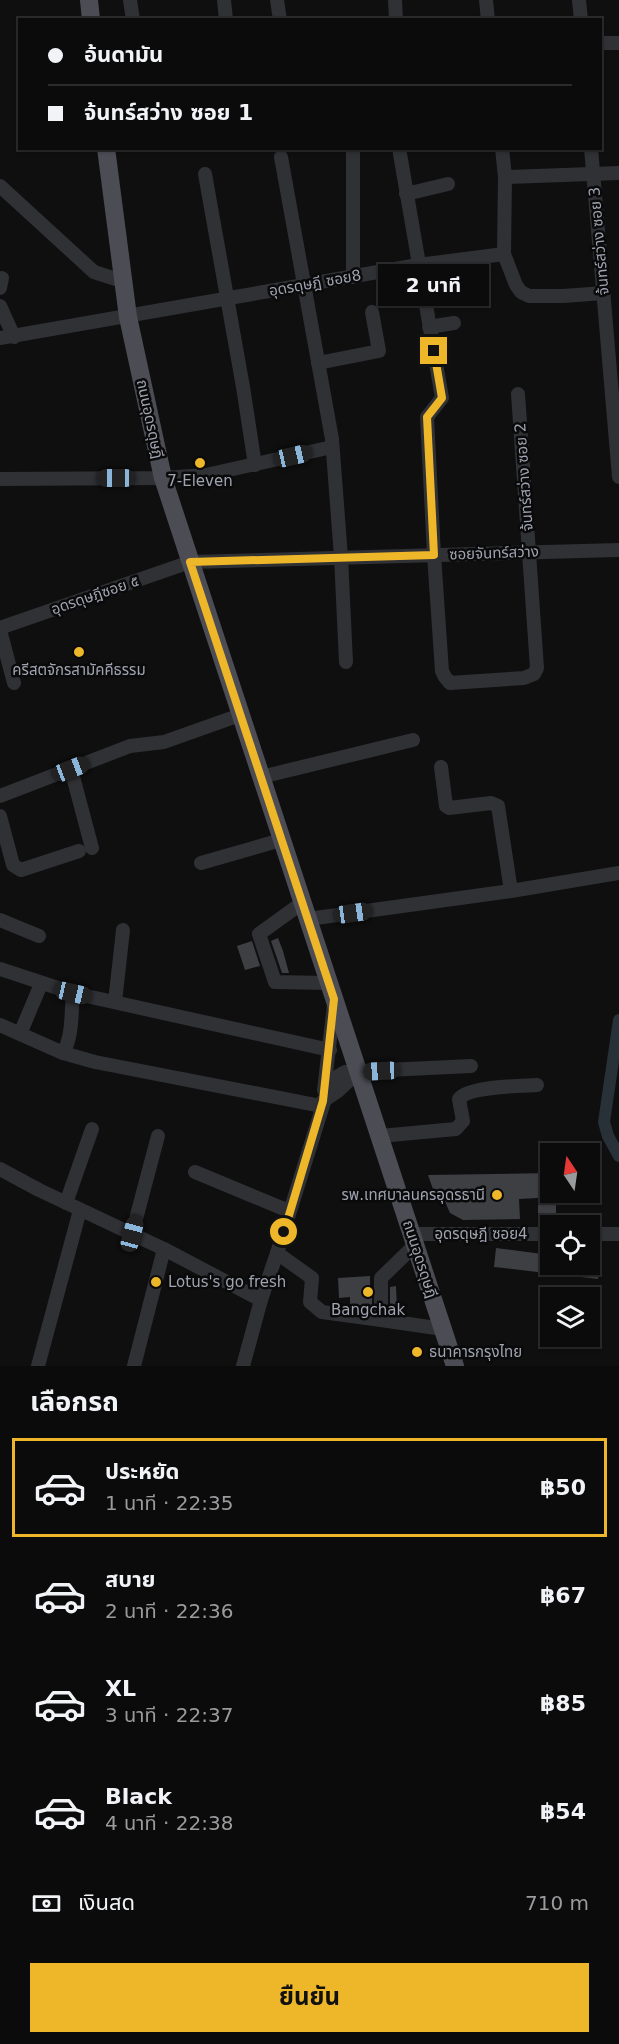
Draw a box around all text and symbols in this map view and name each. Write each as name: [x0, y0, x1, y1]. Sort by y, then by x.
text: อ้นดามัน: [84, 42, 163, 67]
text: จ้นทร์สว่าง ซอย 1: [84, 100, 253, 125]
street label: จ้นทร์สว่าง ซอย 3: [585, 186, 613, 296]
callout: 2 นาที: [378, 264, 490, 306]
street label: อุดรดุษฎี ซอย8: [268, 266, 362, 300]
text: 2 นาที: [406, 273, 461, 297]
route end: [420, 337, 447, 364]
street label: ถนนอุดรดุษฎี: [133, 378, 167, 460]
street label: จ้นทร์สว่าง ซอย 2: [511, 422, 537, 532]
car: [273, 443, 313, 469]
marker: 7-Eleven: [193, 456, 207, 470]
car: [98, 469, 134, 487]
place label: 7-Eleven: [167, 472, 233, 490]
street label: ซอยจันทร์สว่าง: [449, 542, 539, 564]
street label: อุดรดุษฎีซอย ๕: [49, 572, 141, 618]
marker: ครีสตจักรสามัคคีธรรม: [72, 645, 86, 659]
place label: ครีสตจักรสามัคคีธรรม: [12, 661, 146, 679]
car: [51, 754, 91, 784]
car: [334, 902, 372, 924]
car: [53, 980, 93, 1006]
car: [363, 1061, 399, 1081]
north arrow: [540, 1143, 600, 1203]
map controls: [540, 1143, 600, 1347]
place label: รพ.เทศบาลนครอุดรธานี: [341, 1186, 485, 1204]
marker: รพ.เทศบาลนครอุดรธานี: [490, 1188, 504, 1202]
car: [119, 1214, 145, 1254]
button: locate: [540, 1215, 600, 1275]
route start: [270, 1218, 297, 1245]
street label: ถนนอุดรดุษฎี: [399, 1218, 441, 1300]
street label: อุดรดุษฎี ซอย4: [434, 1225, 528, 1243]
place label: Lotus's go fresh: [168, 1273, 286, 1291]
marker: Lotus's go fresh: [149, 1275, 163, 1289]
marker: Bangchak: [361, 1285, 375, 1299]
button: layers: [540, 1287, 600, 1347]
place label: Bangchak: [331, 1301, 405, 1319]
place label: ธนาคารกรุงไทย: [429, 1343, 522, 1361]
marker: ธนาคารกรุงไทย: [410, 1345, 424, 1359]
text: เลือกรถ: [30, 1386, 119, 1417]
text: ประหยัด: [105, 1459, 180, 1484]
icon: car: [33, 1461, 87, 1515]
text: ฿50: [540, 1475, 586, 1500]
text: 1 นาที · 22:35: [105, 1491, 233, 1515]
text: สบาย: [105, 1567, 155, 1592]
icon: car: [33, 1569, 87, 1623]
text: ฿67: [540, 1583, 586, 1608]
text: 2 นาที · 22:36: [105, 1599, 233, 1623]
text: XL: [105, 1676, 136, 1701]
icon: car: [33, 1677, 87, 1731]
text: ฿85: [540, 1691, 586, 1716]
text: 3 นาที · 22:37: [105, 1703, 233, 1727]
text: Black: [105, 1784, 172, 1809]
icon: car: [33, 1785, 87, 1839]
text: ฿54: [540, 1799, 586, 1824]
text: 4 นาที · 22:38: [105, 1811, 233, 1835]
icon: cash: [30, 1887, 63, 1920]
text: เงินสด: [78, 1890, 135, 1915]
text: 710 m: [525, 1891, 589, 1915]
button: ยืนยัน: [30, 1963, 589, 2032]

